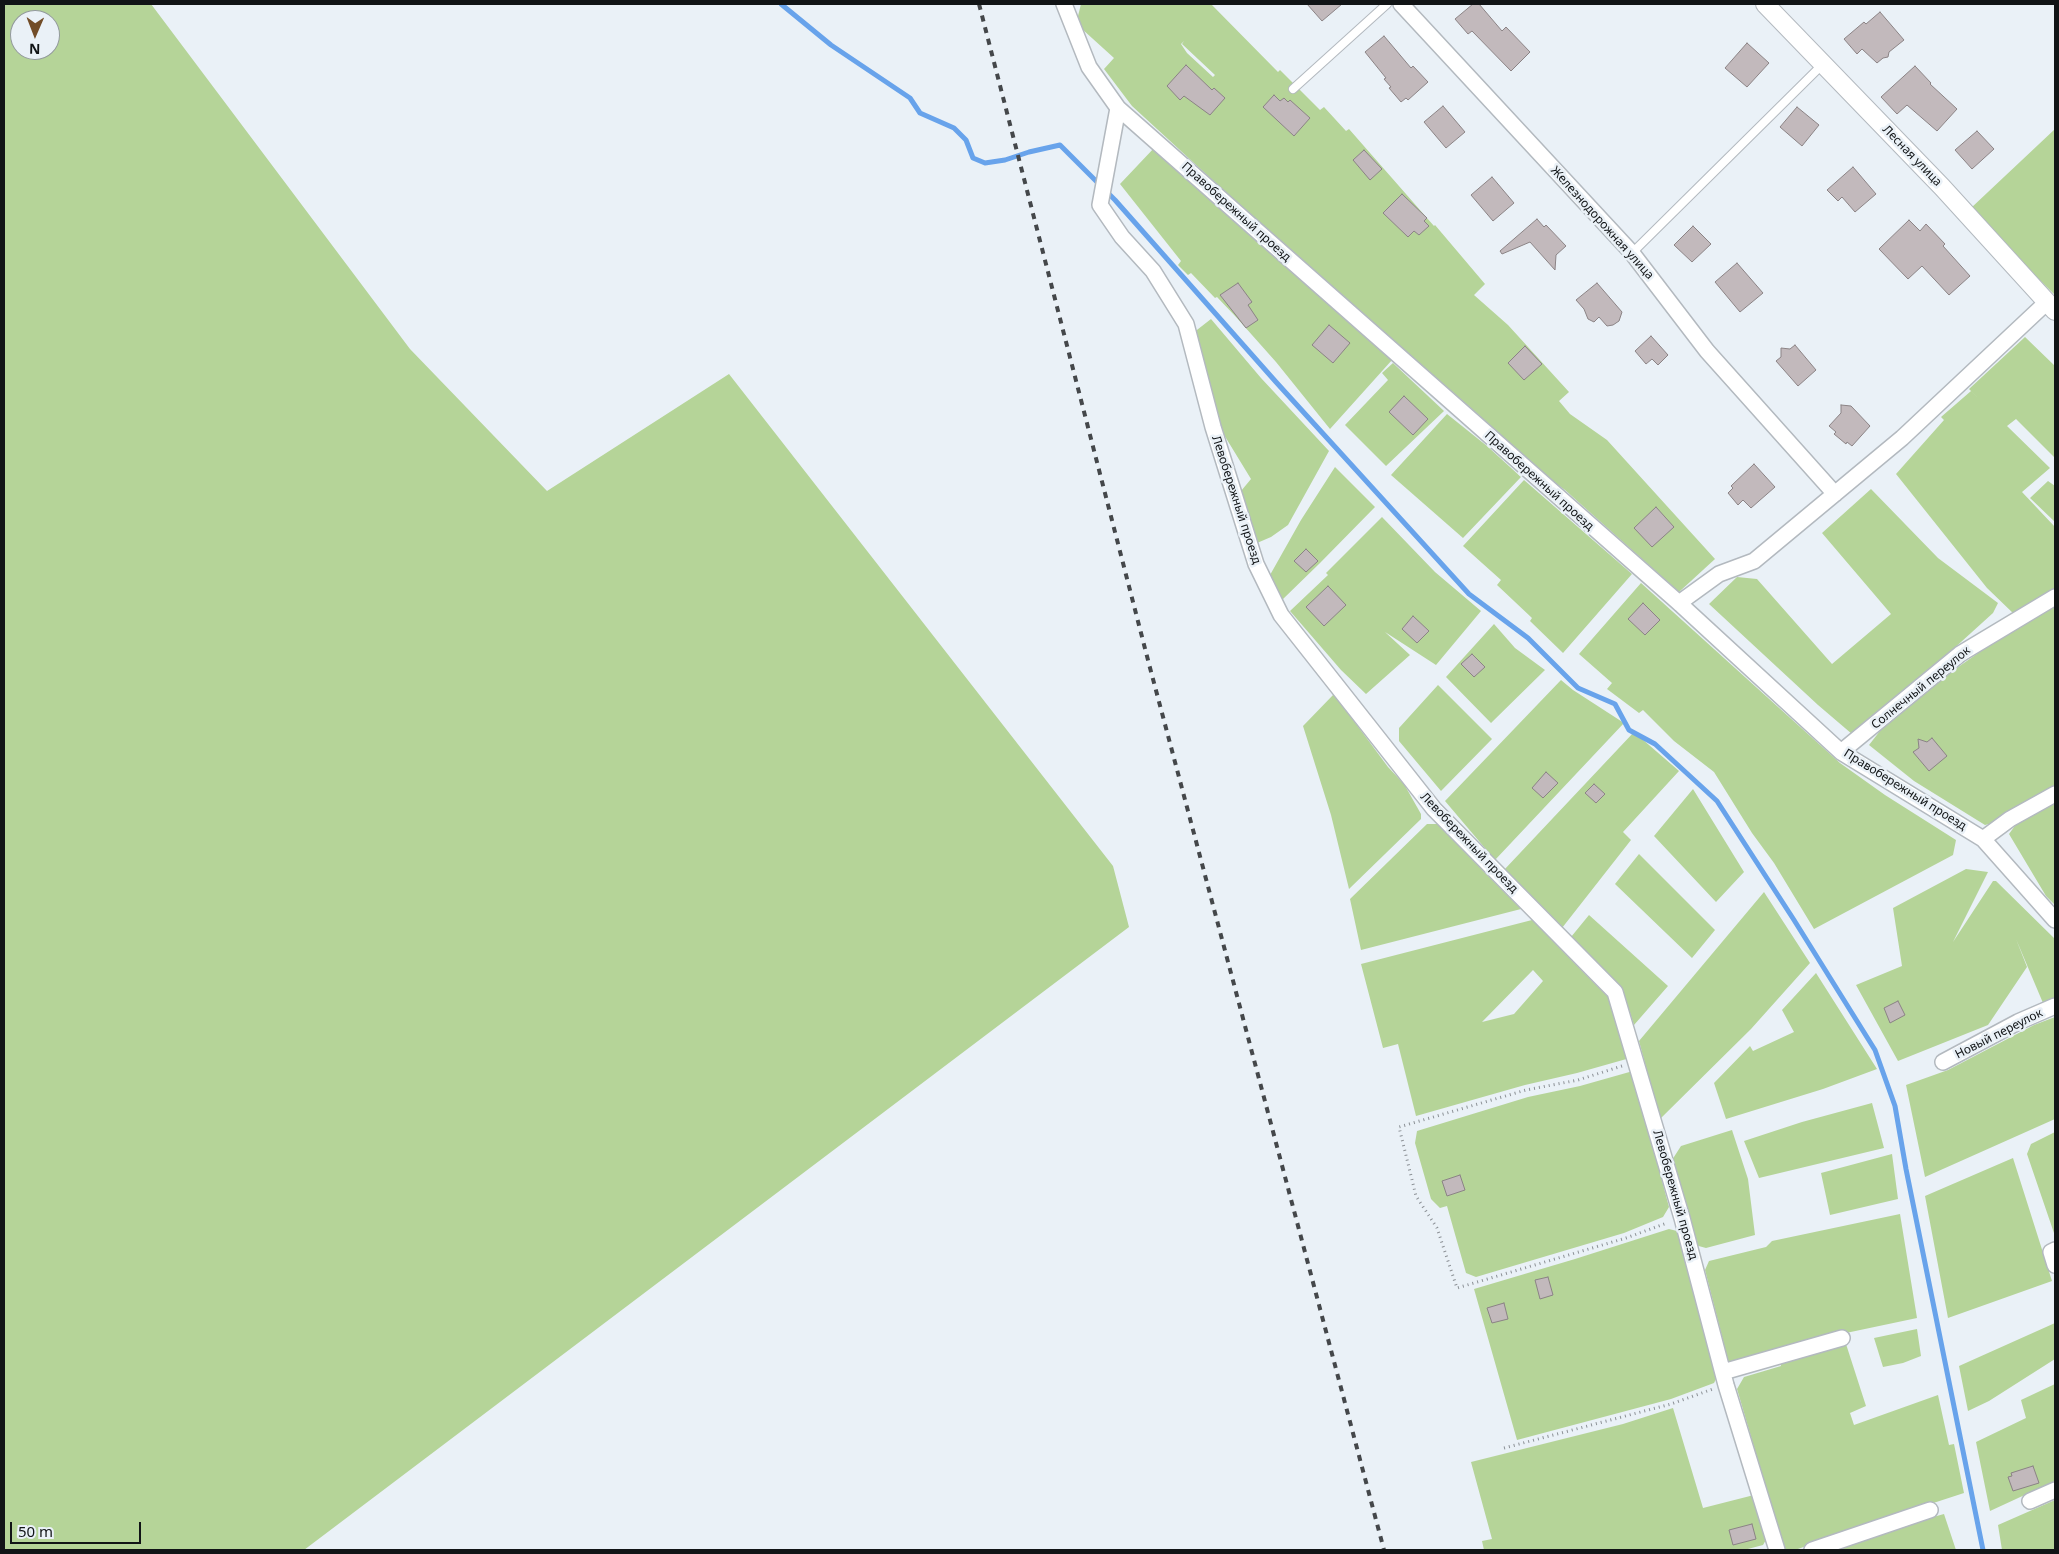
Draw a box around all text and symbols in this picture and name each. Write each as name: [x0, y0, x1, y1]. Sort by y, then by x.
north arrow: [10, 10, 60, 60]
text: N: [29, 40, 41, 59]
street label: Лесная улица: [1879, 123, 1945, 189]
street label: Правобережный проезд: [1179, 159, 1293, 265]
street label: Железнодорожная улица: [1547, 164, 1657, 282]
street label: Правобережный проезд: [1482, 428, 1596, 534]
street label: Левобережный проезд: [1208, 434, 1264, 566]
street label: Солнечный переулок: [1869, 644, 1973, 732]
street label: Правобережный проезд: [1841, 746, 1969, 834]
street label: Левобережный проезд: [1417, 790, 1521, 896]
street label: Новый переулок: [1953, 1006, 2045, 1062]
street label: Левобережный проезд: [1650, 1129, 1700, 1261]
scale bar: [12, 1512, 144, 1544]
text: 50 m: [18, 1521, 53, 1541]

